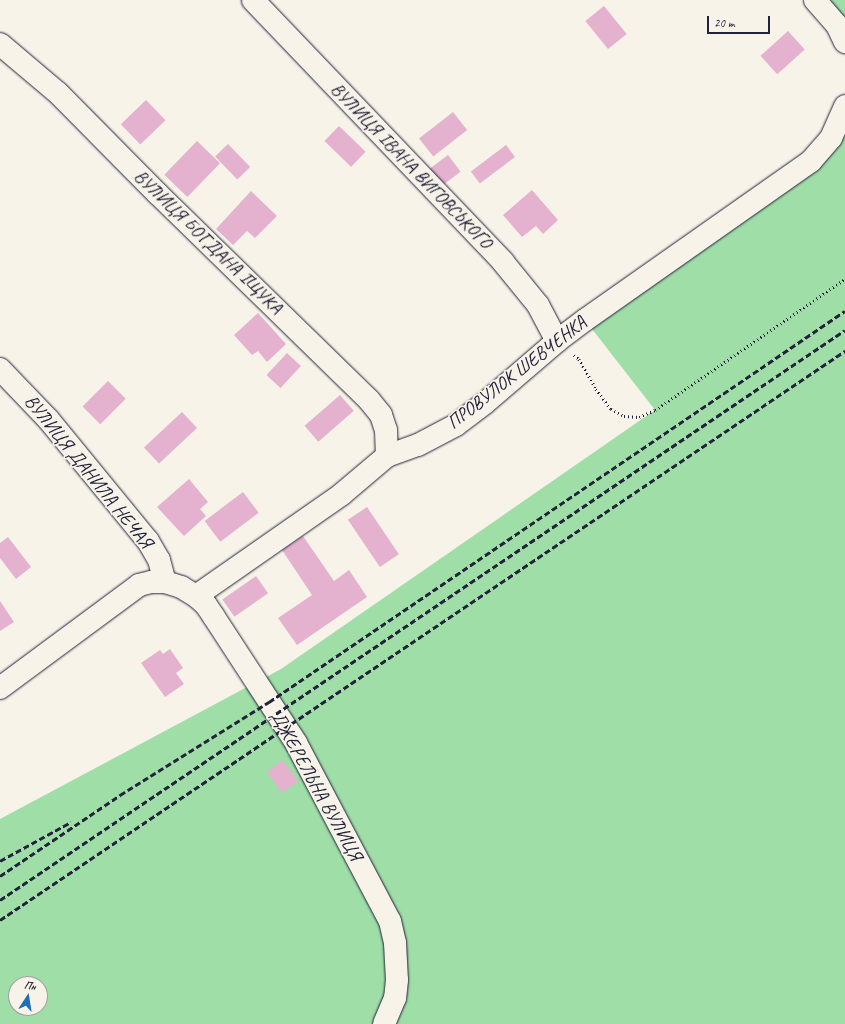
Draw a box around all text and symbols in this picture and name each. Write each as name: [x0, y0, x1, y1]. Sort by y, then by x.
scale bar: [709, 8, 772, 34]
text: 20 m: [714, 15, 734, 31]
street label: ВУЛИЦЯ ІВАНА ВИГОВСЬКОГО: [325, 78, 497, 254]
street label: ВУЛИЦЯ БОГДАНА ІЩУКА: [129, 165, 287, 319]
street label: ПРОВУЛОК ШЕВЧЕНКА: [443, 312, 591, 434]
street label: ВУЛИЦЯ ДАНИЛА НЕЧАЯ: [19, 391, 157, 553]
street label: ДЖЕРЕЛЬНА ВУЛИЦЯ: [265, 707, 367, 865]
north arrow: [8, 976, 48, 1016]
text: Пн: [23, 977, 37, 993]

